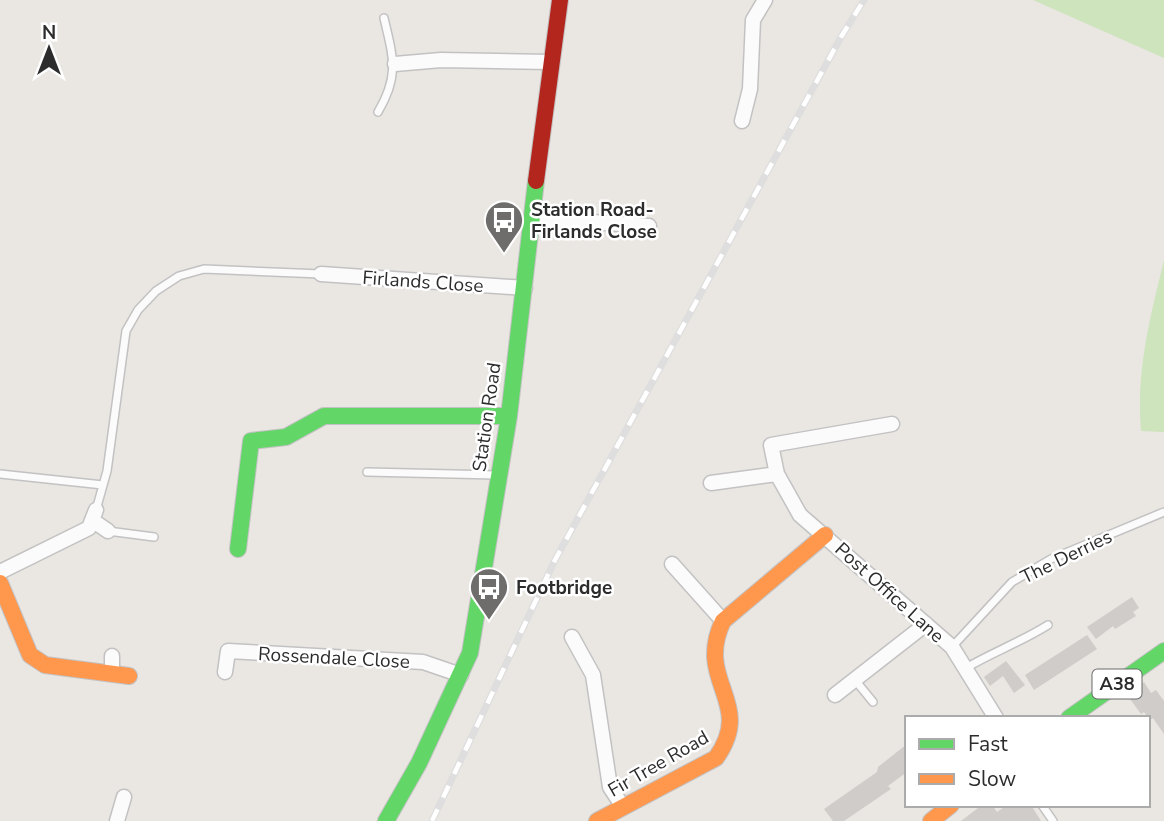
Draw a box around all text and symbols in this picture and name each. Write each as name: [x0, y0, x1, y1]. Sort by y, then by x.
north arrow: [14, 14, 84, 84]
text: N: [42, 20, 56, 46]
place label: Station Road- Firlands Close: [531, 197, 657, 245]
bus stop icon: Station Road- Firlands Close: [483, 199, 525, 254]
street label: Firlands Close: [361, 265, 484, 299]
street label: Station Road: [466, 361, 508, 473]
street label: The Derries: [1016, 524, 1116, 590]
street label: Post Office Lane: [829, 537, 950, 649]
bus stop icon: Footbridge: [468, 566, 510, 621]
place label: Footbridge: [516, 575, 612, 601]
street label: Rossendale Close: [257, 641, 411, 675]
road number: A38: [1092, 670, 1142, 698]
legend: [905, 716, 1150, 807]
street label: Fir Tree Road: [603, 724, 714, 803]
text: Fast: [968, 730, 1008, 758]
text: Slow: [968, 765, 1017, 793]

